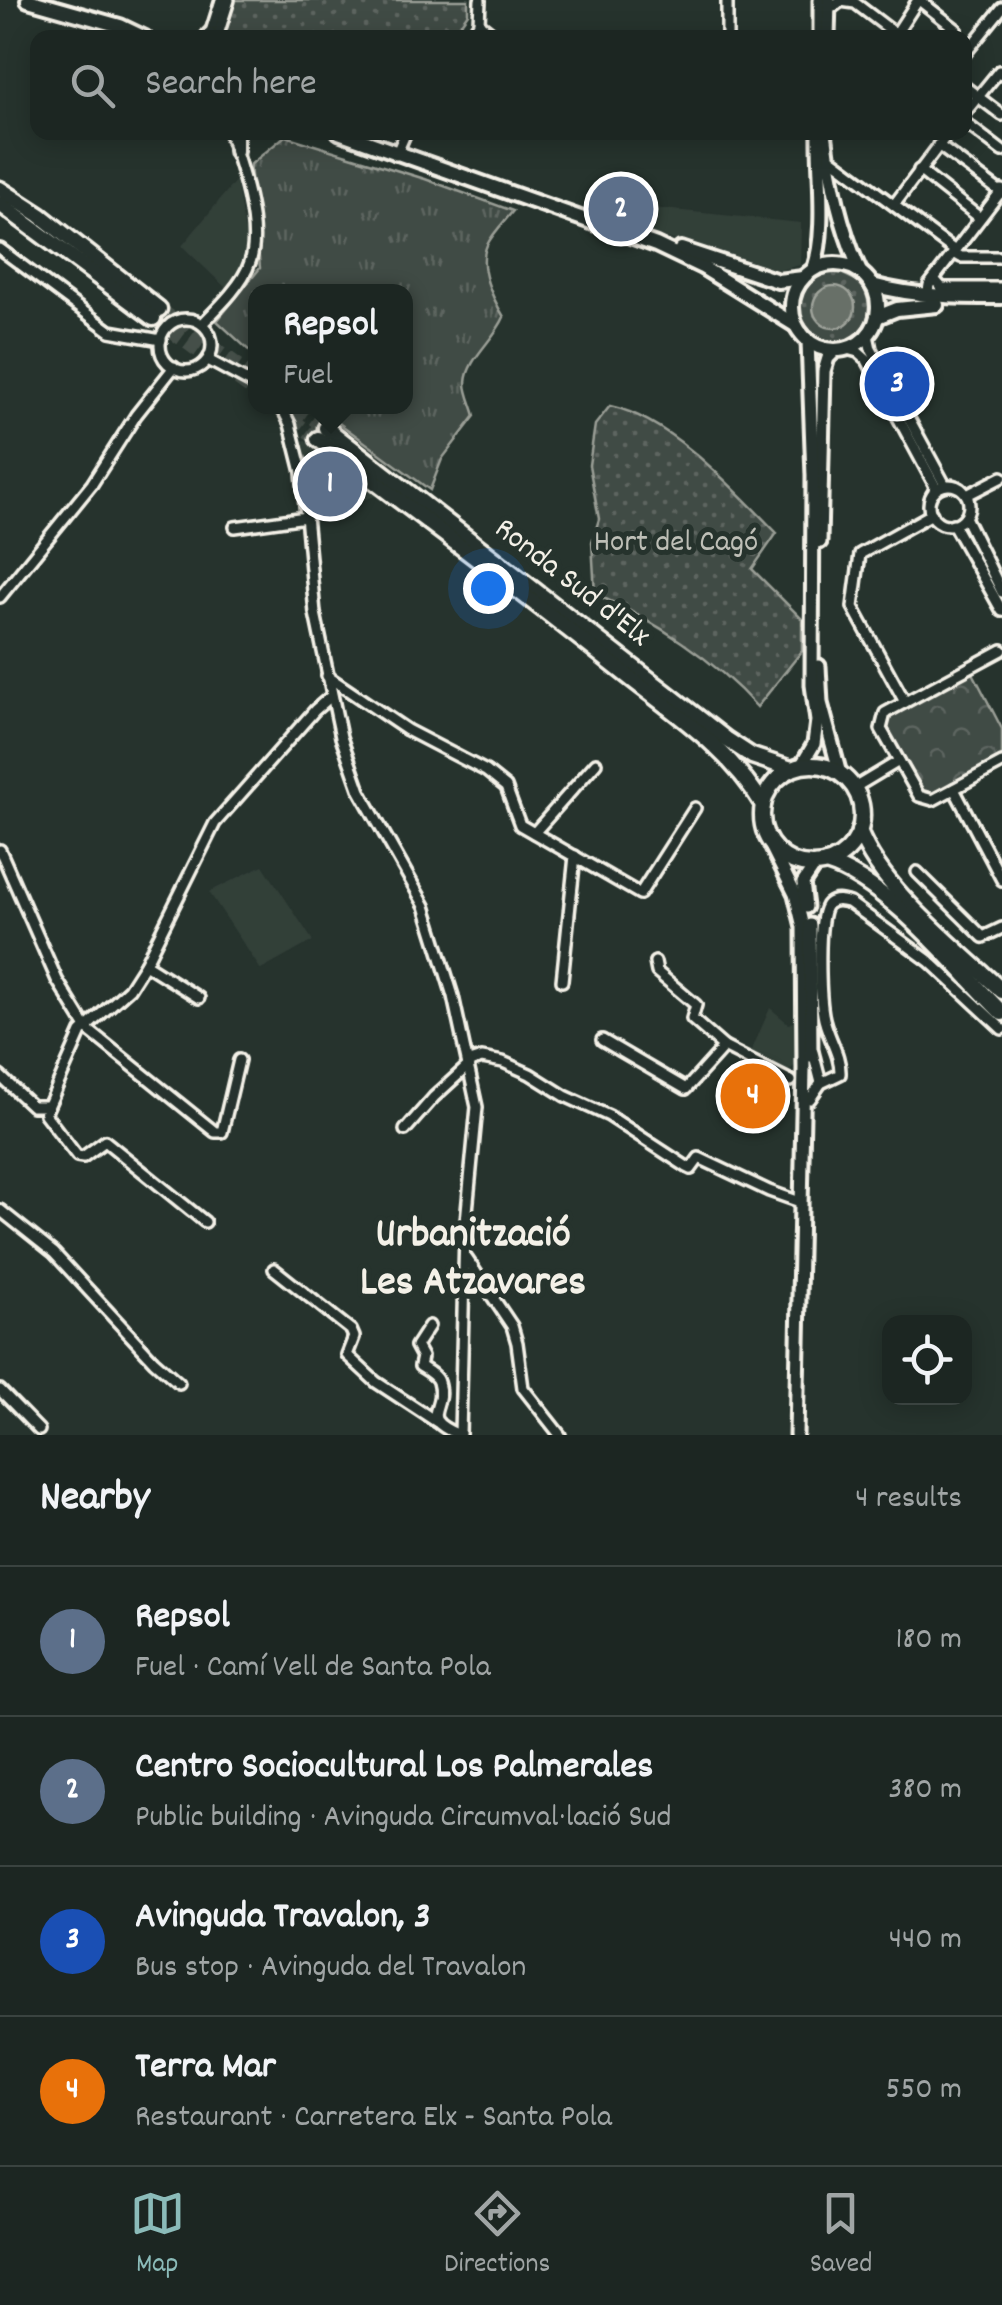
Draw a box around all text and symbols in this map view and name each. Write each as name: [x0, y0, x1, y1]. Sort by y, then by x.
search box: [30, 30, 972, 140]
icon: search: [65, 58, 120, 113]
text: Search here: [145, 58, 317, 113]
pin: 2: [588, 172, 654, 246]
popup: [248, 284, 413, 414]
text: Repsol: [283, 299, 378, 354]
pin: 3: [864, 346, 930, 422]
text: Fuel: [283, 354, 333, 400]
pin: 1: [298, 446, 362, 522]
street label: Ronda Sud d'Elx: [483, 508, 659, 660]
park label: Hort del Cagó: [594, 521, 758, 567]
your location: [463, 563, 514, 614]
pin: 4: [720, 1058, 786, 1134]
district label: Urbanització Les Atzavares: [360, 1207, 586, 1315]
map controls: [882, 1315, 972, 1405]
button: locate: [882, 1315, 972, 1405]
text: Nearby: [40, 1470, 150, 1530]
text: 4 results: [855, 1477, 962, 1523]
text: Repsol: [135, 1591, 230, 1646]
text: 1: [69, 1618, 76, 1664]
text: 180 m: [895, 1618, 962, 1664]
text: Fuel · Camí Vell de Santa Pola: [135, 1646, 491, 1692]
text: Centro Sociocultural Los Palmerales: [135, 1741, 653, 1796]
text: 2: [66, 1768, 79, 1814]
text: 380 m: [888, 1768, 962, 1814]
text: Public building · Avinguda Circumval·lació Sud: [135, 1796, 672, 1842]
text: Avinguda Travalon, 3: [135, 1891, 431, 1946]
text: 3: [65, 1918, 80, 1964]
text: 440 m: [889, 1918, 962, 1964]
text: Bus stop · Avinguda del Travalon: [135, 1946, 526, 1992]
text: Terra Mar: [135, 2041, 276, 2096]
text: 4: [66, 2068, 79, 2114]
text: 550 m: [886, 2068, 962, 2114]
text: Restaurant · Carretera Elx - Santa Pola: [135, 2096, 612, 2142]
tab: Map: [130, 2186, 185, 2286]
tab: Directions: [444, 2186, 550, 2286]
tab: Saved: [810, 2186, 872, 2286]

